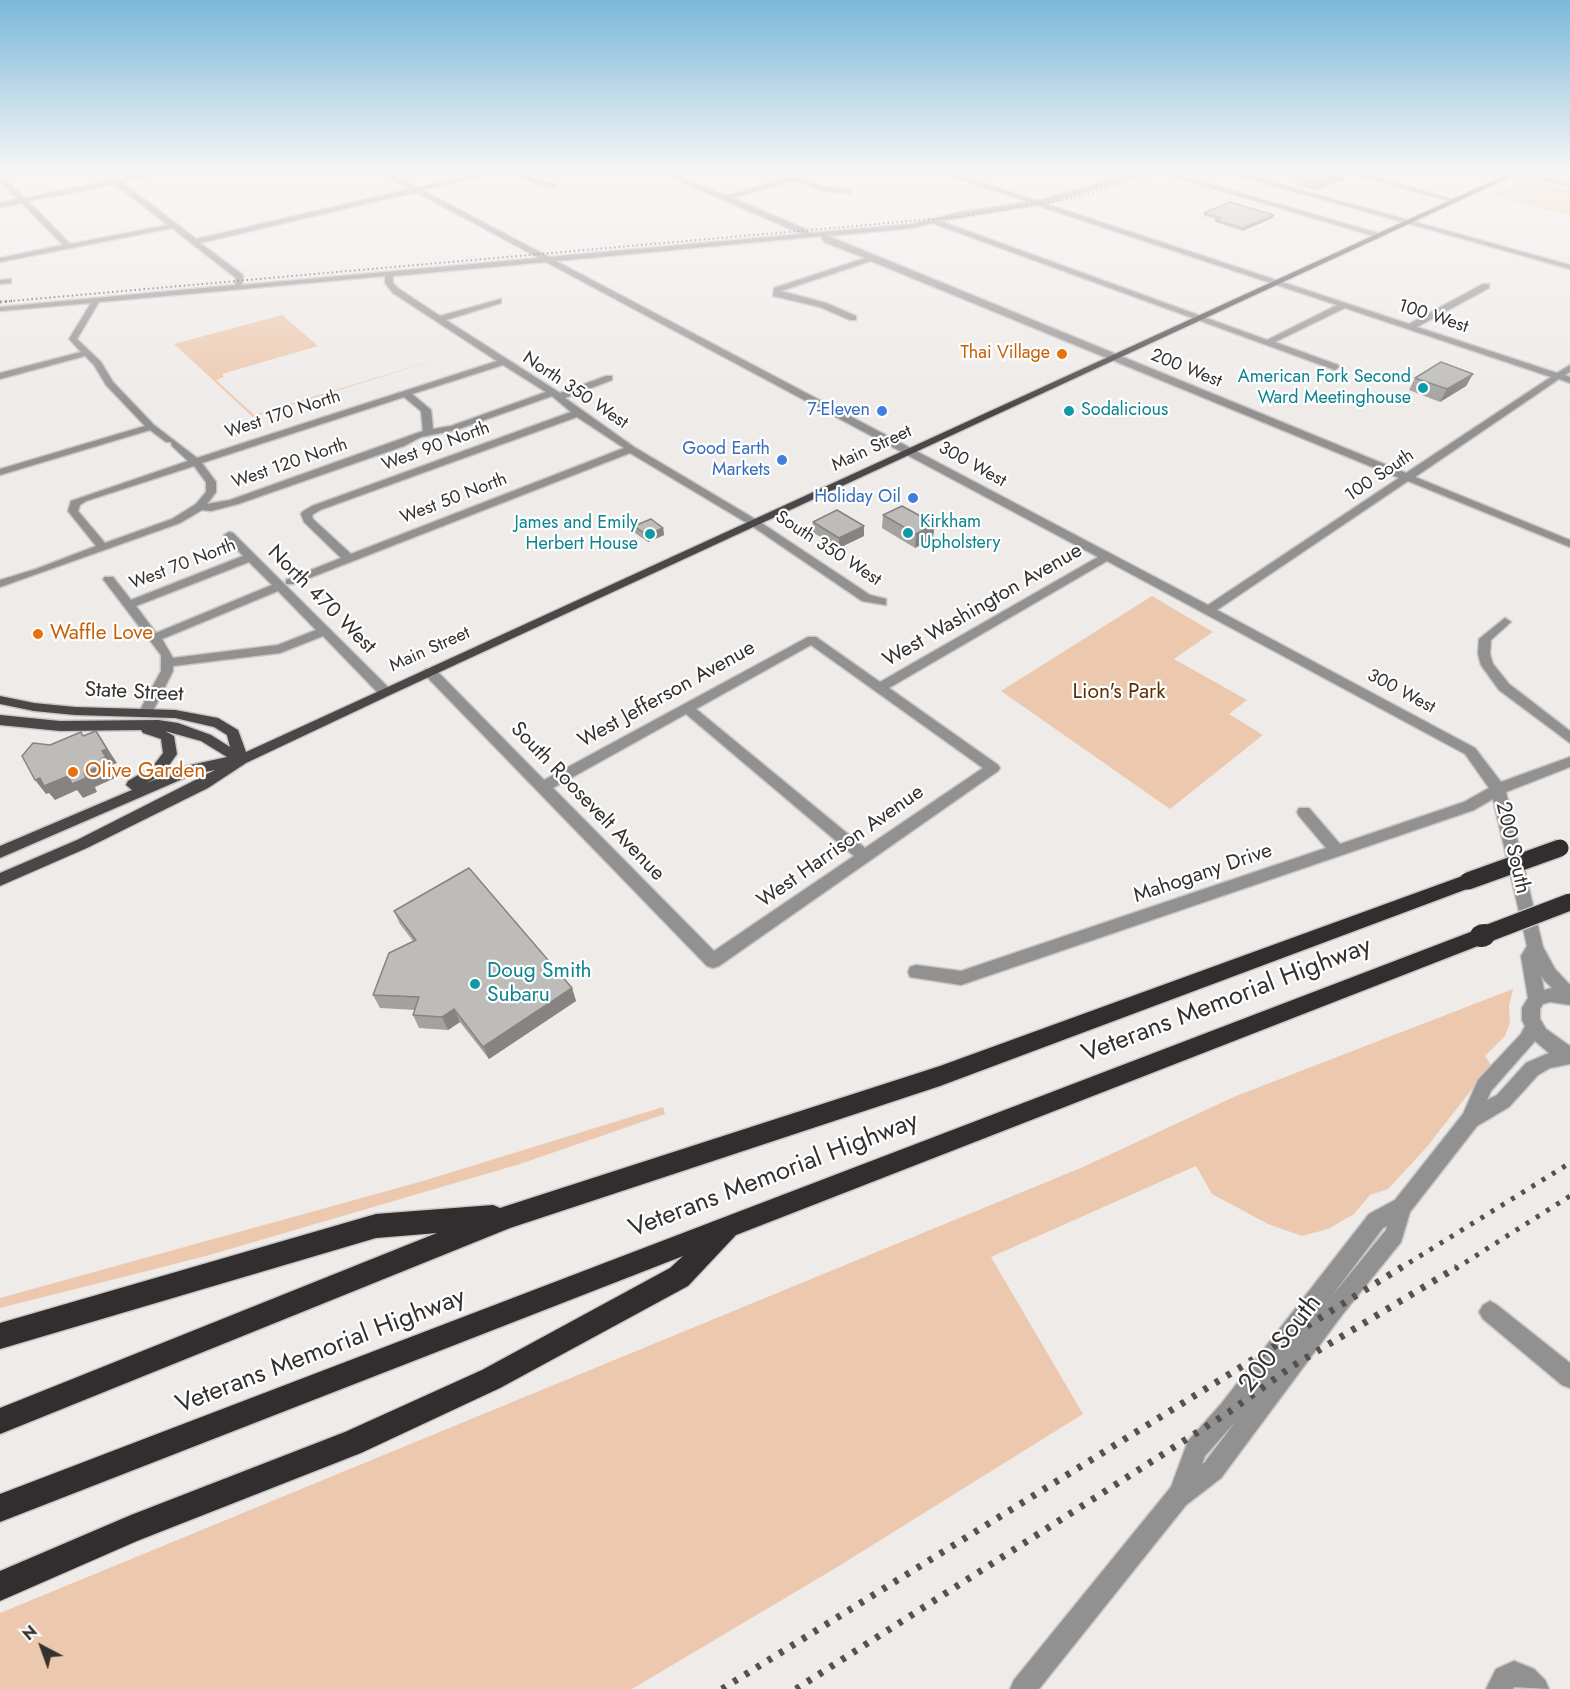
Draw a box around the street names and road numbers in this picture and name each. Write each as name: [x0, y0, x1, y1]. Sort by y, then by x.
street label: 100 West: [1395, 296, 1471, 338]
street label: 200 West: [1147, 345, 1225, 393]
street label: North 350 West: [518, 348, 632, 434]
street label: West 170 North: [223, 386, 343, 444]
street label: West 90 North: [379, 418, 493, 476]
street label: Main Street: [829, 421, 915, 477]
street label: West 120 North: [229, 434, 351, 494]
street label: 300 West: [934, 438, 1010, 492]
street label: 100 South: [1342, 445, 1418, 507]
street label: West 50 North: [398, 469, 510, 529]
street label: South 350 West: [771, 507, 885, 591]
street label: West 70 North: [127, 535, 239, 595]
street label: West Washington Avenue: [879, 539, 1087, 673]
street label: North 470 West: [262, 541, 380, 659]
street label: Main Street: [386, 623, 474, 677]
street label: West Jefferson Avenue: [574, 636, 760, 754]
street label: 300 West: [1363, 665, 1439, 719]
street label: State Street: [84, 678, 184, 708]
street label: South Roosevelt Avenue: [505, 717, 669, 887]
street label: West Harrison Avenue: [753, 780, 929, 914]
street label: 200 South: [1489, 800, 1535, 896]
street label: Mahogany Drive: [1130, 839, 1276, 909]
street label: Veterans Memorial Highway: [1078, 931, 1376, 1071]
street label: Veterans Memorial Highway: [625, 1106, 923, 1246]
street label: Veterans Memorial Highway: [172, 1282, 470, 1422]
street label: 200 South: [1233, 1289, 1329, 1399]

